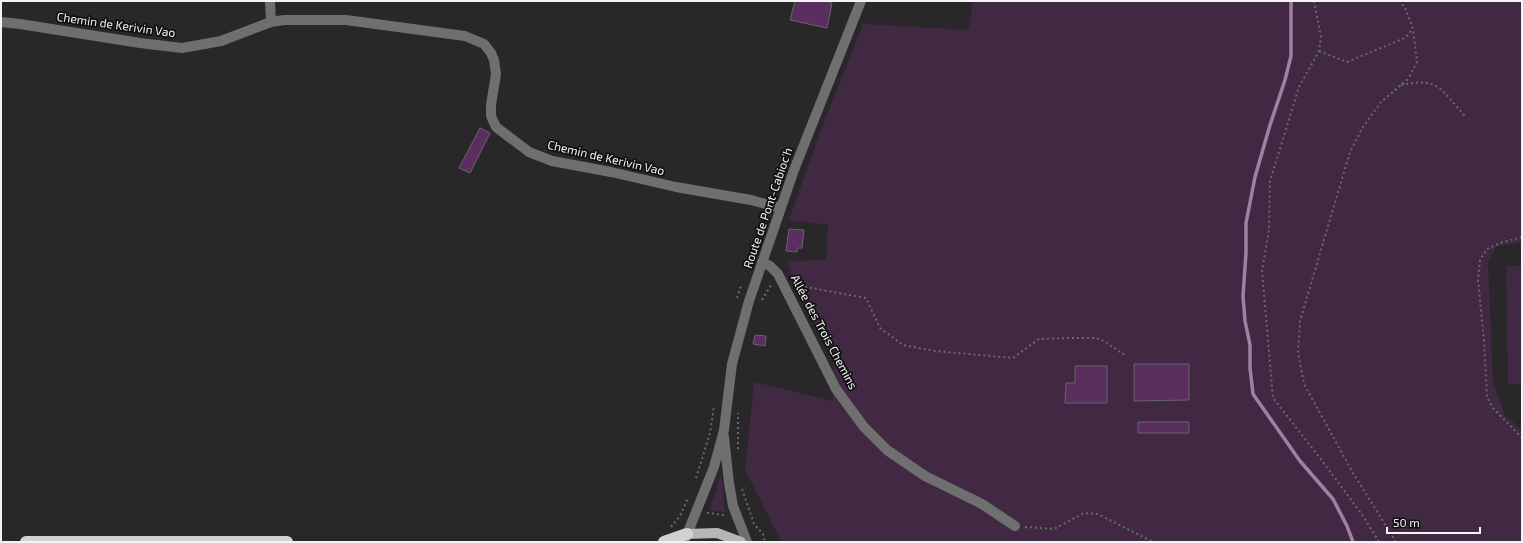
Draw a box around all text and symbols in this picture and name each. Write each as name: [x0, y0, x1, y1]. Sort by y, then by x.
street label: Chemin de Kerivin Vao: [56, 9, 177, 39]
street label: Chemin de Kerivin Vao: [546, 137, 666, 177]
street label: Route de Pont-Cabioc'h: [740, 145, 794, 270]
street label: Allée des Trois Chemins: [789, 272, 861, 391]
scale bar: [1387, 509, 1480, 535]
text: 50 m: [1393, 515, 1420, 529]

